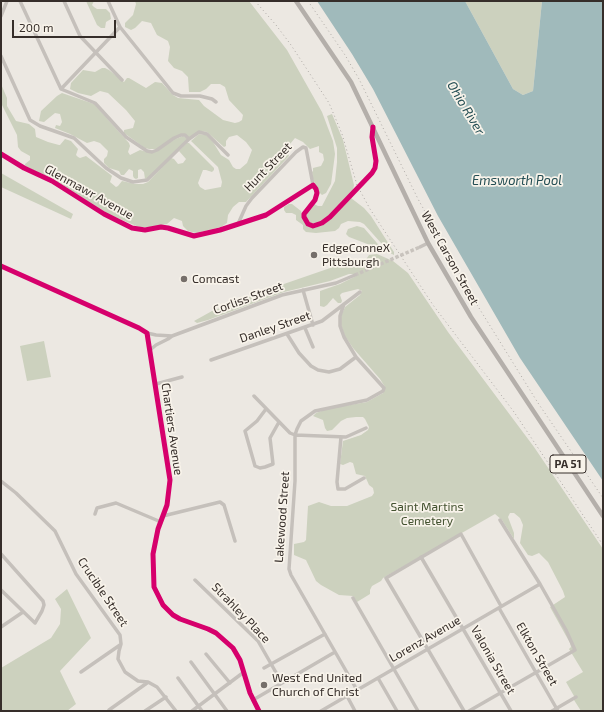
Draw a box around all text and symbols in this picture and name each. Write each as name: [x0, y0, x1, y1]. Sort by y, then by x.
scale bar: [14, 12, 118, 38]
text: 200 m: [19, 20, 53, 34]
water label: Ohio River: [444, 78, 488, 138]
street label: Hunt Street: [241, 140, 295, 194]
street label: Glenmawr Avenue: [42, 162, 136, 222]
water label: Emsworth Pool: [472, 173, 562, 189]
street label: West Carson Street: [418, 209, 482, 307]
place label: EdgeConneX Pittsburgh: [322, 241, 390, 269]
marker: EdgeConneX Pittsburgh: [309, 250, 319, 260]
place label: Comcast: [192, 272, 239, 286]
marker: Comcast: [179, 274, 189, 284]
street label: Corliss Street: [211, 279, 285, 317]
street label: Danley Street: [238, 308, 312, 346]
street label: Chartiers Avenue: [158, 382, 186, 476]
road number: PA 51: [550, 455, 586, 473]
street label: Lakewood Street: [272, 471, 292, 563]
park label: Saint Martins Cemetery: [390, 500, 464, 528]
street label: Crucible Street: [75, 555, 131, 629]
street label: Strahley Place: [209, 580, 273, 646]
street label: Lorenz Avenue: [387, 613, 463, 665]
street label: Elkton Street: [513, 620, 561, 688]
street label: Valonia Street: [468, 623, 518, 697]
place label: West End United Church of Christ: [272, 671, 362, 699]
marker: West End United Church of Christ: [259, 680, 269, 690]

